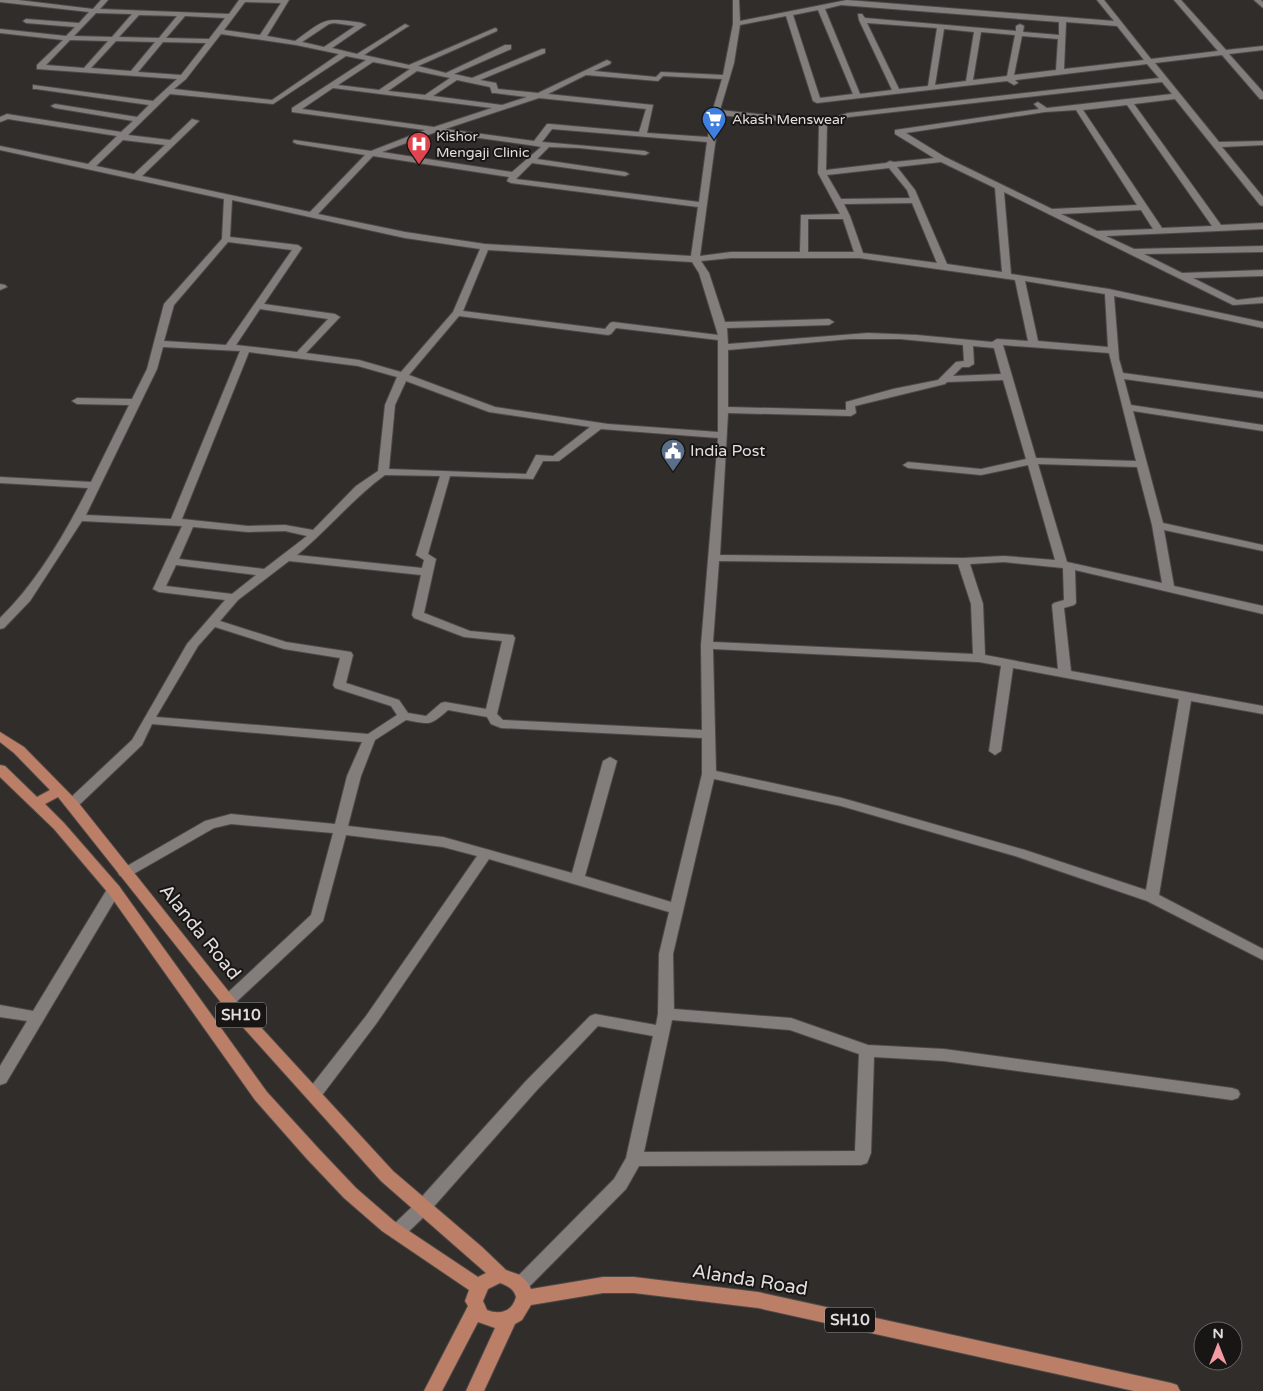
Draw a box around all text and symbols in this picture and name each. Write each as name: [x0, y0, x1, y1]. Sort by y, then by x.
supermarket icon: Akash Menswear: [701, 106, 727, 140]
place label: Akash Menswear: [732, 111, 846, 128]
place label: Kishor Mengaji Clinic: [436, 128, 529, 161]
hospital icon: Kishor Mengaji Clinic: [406, 131, 432, 165]
public building icon: India Post: [660, 438, 686, 472]
place label: India Post: [690, 441, 765, 461]
street label: Alanda Road: [155, 880, 245, 984]
road number: SH10: [216, 1002, 266, 1028]
street label: Alanda Road: [691, 1260, 809, 1300]
road number: SH10: [825, 1308, 875, 1332]
north arrow: [1193, 1321, 1243, 1371]
text: N: [1212, 1325, 1224, 1342]

